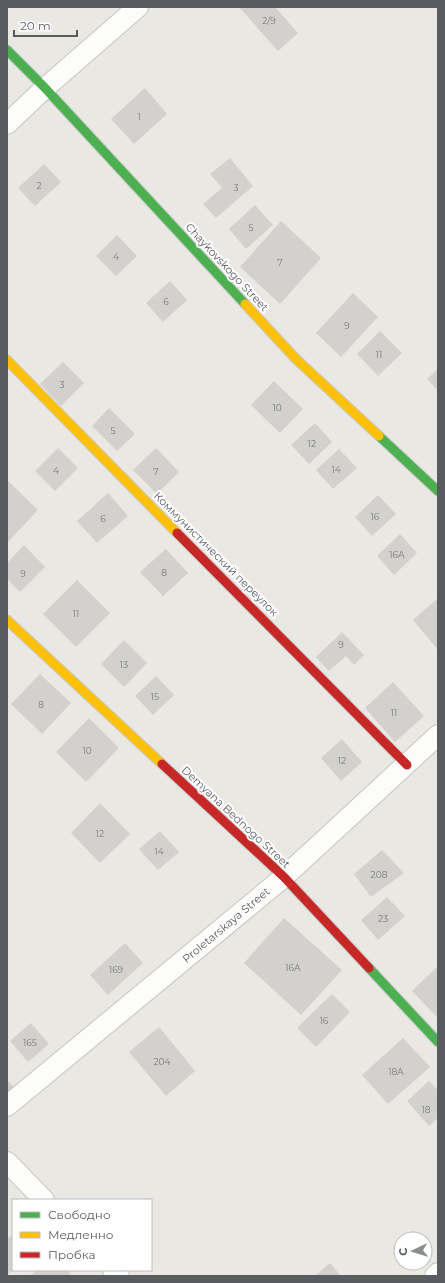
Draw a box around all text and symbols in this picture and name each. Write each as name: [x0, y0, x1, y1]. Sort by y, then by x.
scale bar: [14, 12, 77, 38]
house number: 2/9: [262, 15, 276, 26]
text: 20 m: [20, 18, 51, 33]
house number: 1: [137, 111, 141, 122]
house number: 2: [36, 180, 42, 191]
house number: 3: [233, 182, 239, 193]
street label: Chaykovskogo Street: [182, 220, 272, 314]
house number: 5: [248, 222, 254, 233]
house number: 4: [113, 251, 119, 262]
house number: 7: [277, 257, 283, 268]
house number: 6: [163, 296, 169, 307]
house number: 9: [344, 320, 350, 331]
house number: 11: [376, 349, 382, 360]
house number: 3: [59, 379, 65, 390]
house number: 10: [272, 402, 282, 413]
house number: 5: [110, 425, 116, 436]
house number: 12: [308, 438, 316, 449]
house number: 14: [331, 464, 341, 475]
house number: 4: [53, 465, 59, 476]
house number: 7: [153, 466, 159, 477]
street label: Коммунистический переулок: [151, 489, 282, 620]
house number: 16: [371, 511, 380, 522]
house number: 6: [100, 513, 106, 524]
house number: 16А: [389, 549, 405, 560]
house number: 8: [161, 567, 167, 578]
house number: 9: [20, 568, 26, 579]
house number: 11: [73, 608, 79, 619]
house number: 9: [338, 639, 344, 650]
house number: 13: [120, 659, 128, 670]
house number: 15: [151, 691, 159, 702]
house number: 8: [38, 699, 44, 710]
house number: 11: [391, 707, 397, 718]
house number: 10: [82, 745, 92, 756]
house number: 12: [338, 755, 346, 766]
street label: Demyana Bednogo Street: [179, 763, 294, 871]
house number: 12: [96, 828, 104, 839]
house number: 14: [154, 846, 164, 857]
house number: 208: [371, 869, 388, 880]
street label: Proletarskaya Street: [179, 884, 273, 966]
house number: 23: [378, 913, 388, 924]
house number: 16А: [285, 962, 301, 973]
house number: 169: [109, 964, 124, 975]
house number: 16: [320, 1015, 329, 1026]
house number: 165: [23, 1037, 37, 1048]
house number: 204: [154, 1056, 171, 1067]
house number: 18А: [388, 1066, 404, 1077]
house number: 18: [422, 1104, 431, 1115]
legend: [12, 1199, 152, 1271]
text: Свободно: [48, 1207, 111, 1222]
text: Медленно: [48, 1227, 114, 1242]
north arrow: [393, 1231, 433, 1271]
text: Пробка: [48, 1247, 96, 1262]
text: С: [396, 1247, 410, 1256]

